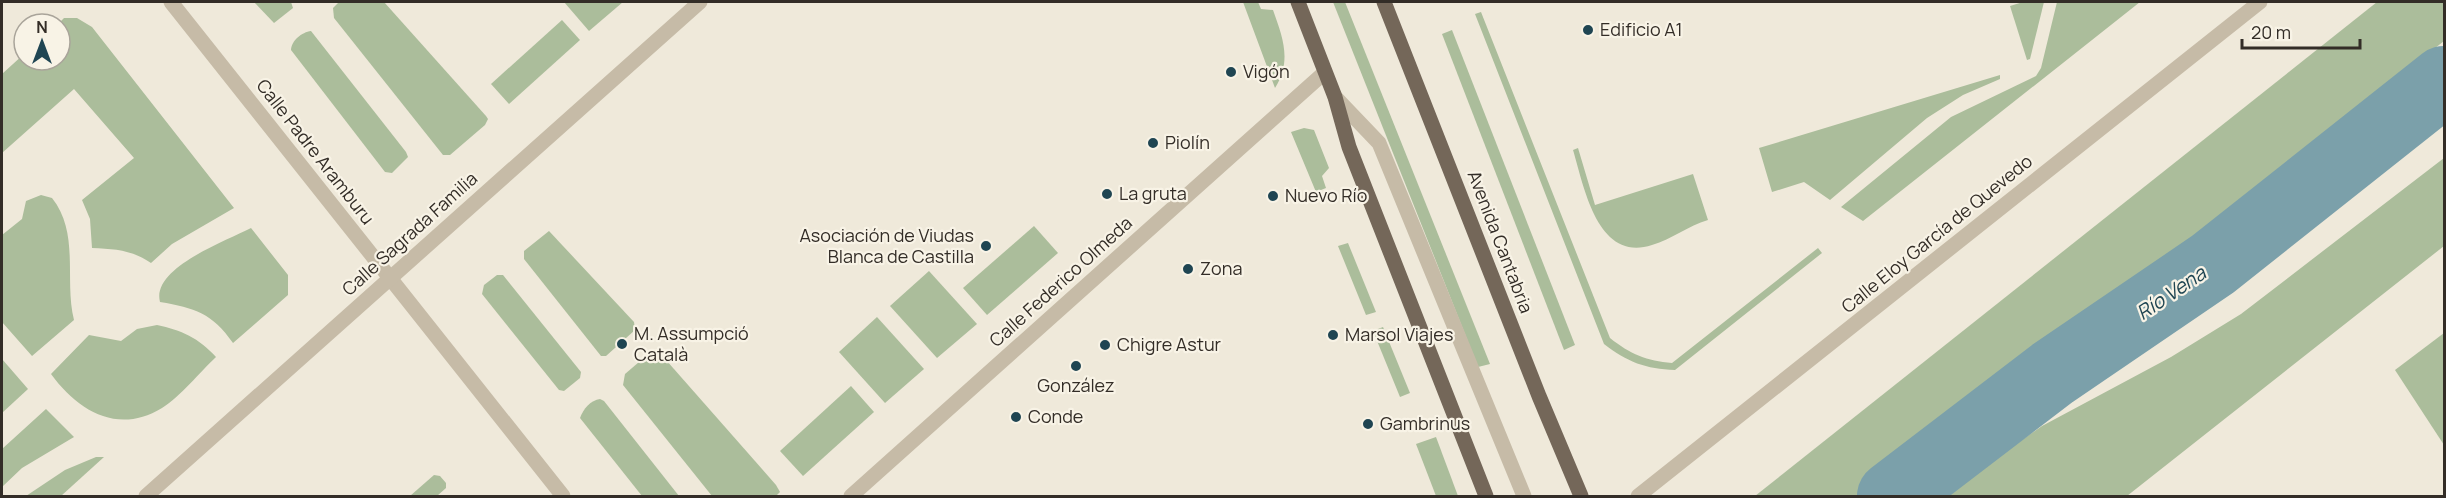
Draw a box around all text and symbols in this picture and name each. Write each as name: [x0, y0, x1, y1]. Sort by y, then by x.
north arrow: [12, 12, 72, 72]
scale bar: [2242, 12, 2360, 50]
text: N: [36, 16, 48, 38]
place label: Edificio A1: [1600, 17, 1683, 41]
text: 20 m: [2251, 20, 2291, 44]
marker: Edificio A1: [1581, 23, 1595, 37]
place label: Vigón: [1243, 59, 1290, 83]
marker: Vigón: [1224, 65, 1238, 79]
street label: Calle Padre Aramburu: [251, 74, 380, 229]
place label: Piolín: [1165, 130, 1210, 154]
marker: Piolín: [1146, 136, 1160, 150]
street label: Calle Eloy García de Quevedo: [1836, 149, 2037, 318]
street label: Calle Sagrada Familia: [337, 166, 482, 300]
street label: Avenida Cantabria: [1463, 167, 1539, 316]
place label: La gruta: [1119, 181, 1187, 205]
place label: Nuevo Río: [1285, 183, 1367, 207]
marker: La gruta: [1100, 187, 1114, 201]
marker: Nuevo Río: [1266, 189, 1280, 203]
street label: Calle Federico Olmeda: [984, 211, 1137, 352]
place label: Asociación de Viudas Blanca de Castilla: [799, 223, 974, 268]
marker: Asociación de Viudas Blanca de Castilla: [979, 239, 993, 253]
place label: Zona: [1200, 256, 1242, 280]
water label: Río Vena: [2131, 259, 2211, 326]
marker: Zona: [1181, 262, 1195, 276]
place label: M. Assumpció Català: [634, 321, 749, 366]
place label: Marsol Viajes: [1345, 322, 1453, 346]
marker: Marsol Viajes: [1326, 328, 1340, 342]
place label: Chigre Astur: [1117, 332, 1222, 356]
marker: M. Assumpció Català: [615, 337, 629, 351]
marker: Chigre Astur: [1098, 338, 1112, 352]
marker: González: [1069, 359, 1083, 373]
place label: González: [1037, 373, 1115, 397]
place label: Conde: [1028, 404, 1083, 428]
marker: Conde: [1009, 410, 1023, 424]
place label: Gambrinus: [1380, 411, 1470, 435]
marker: Gambrinus: [1361, 417, 1375, 431]

